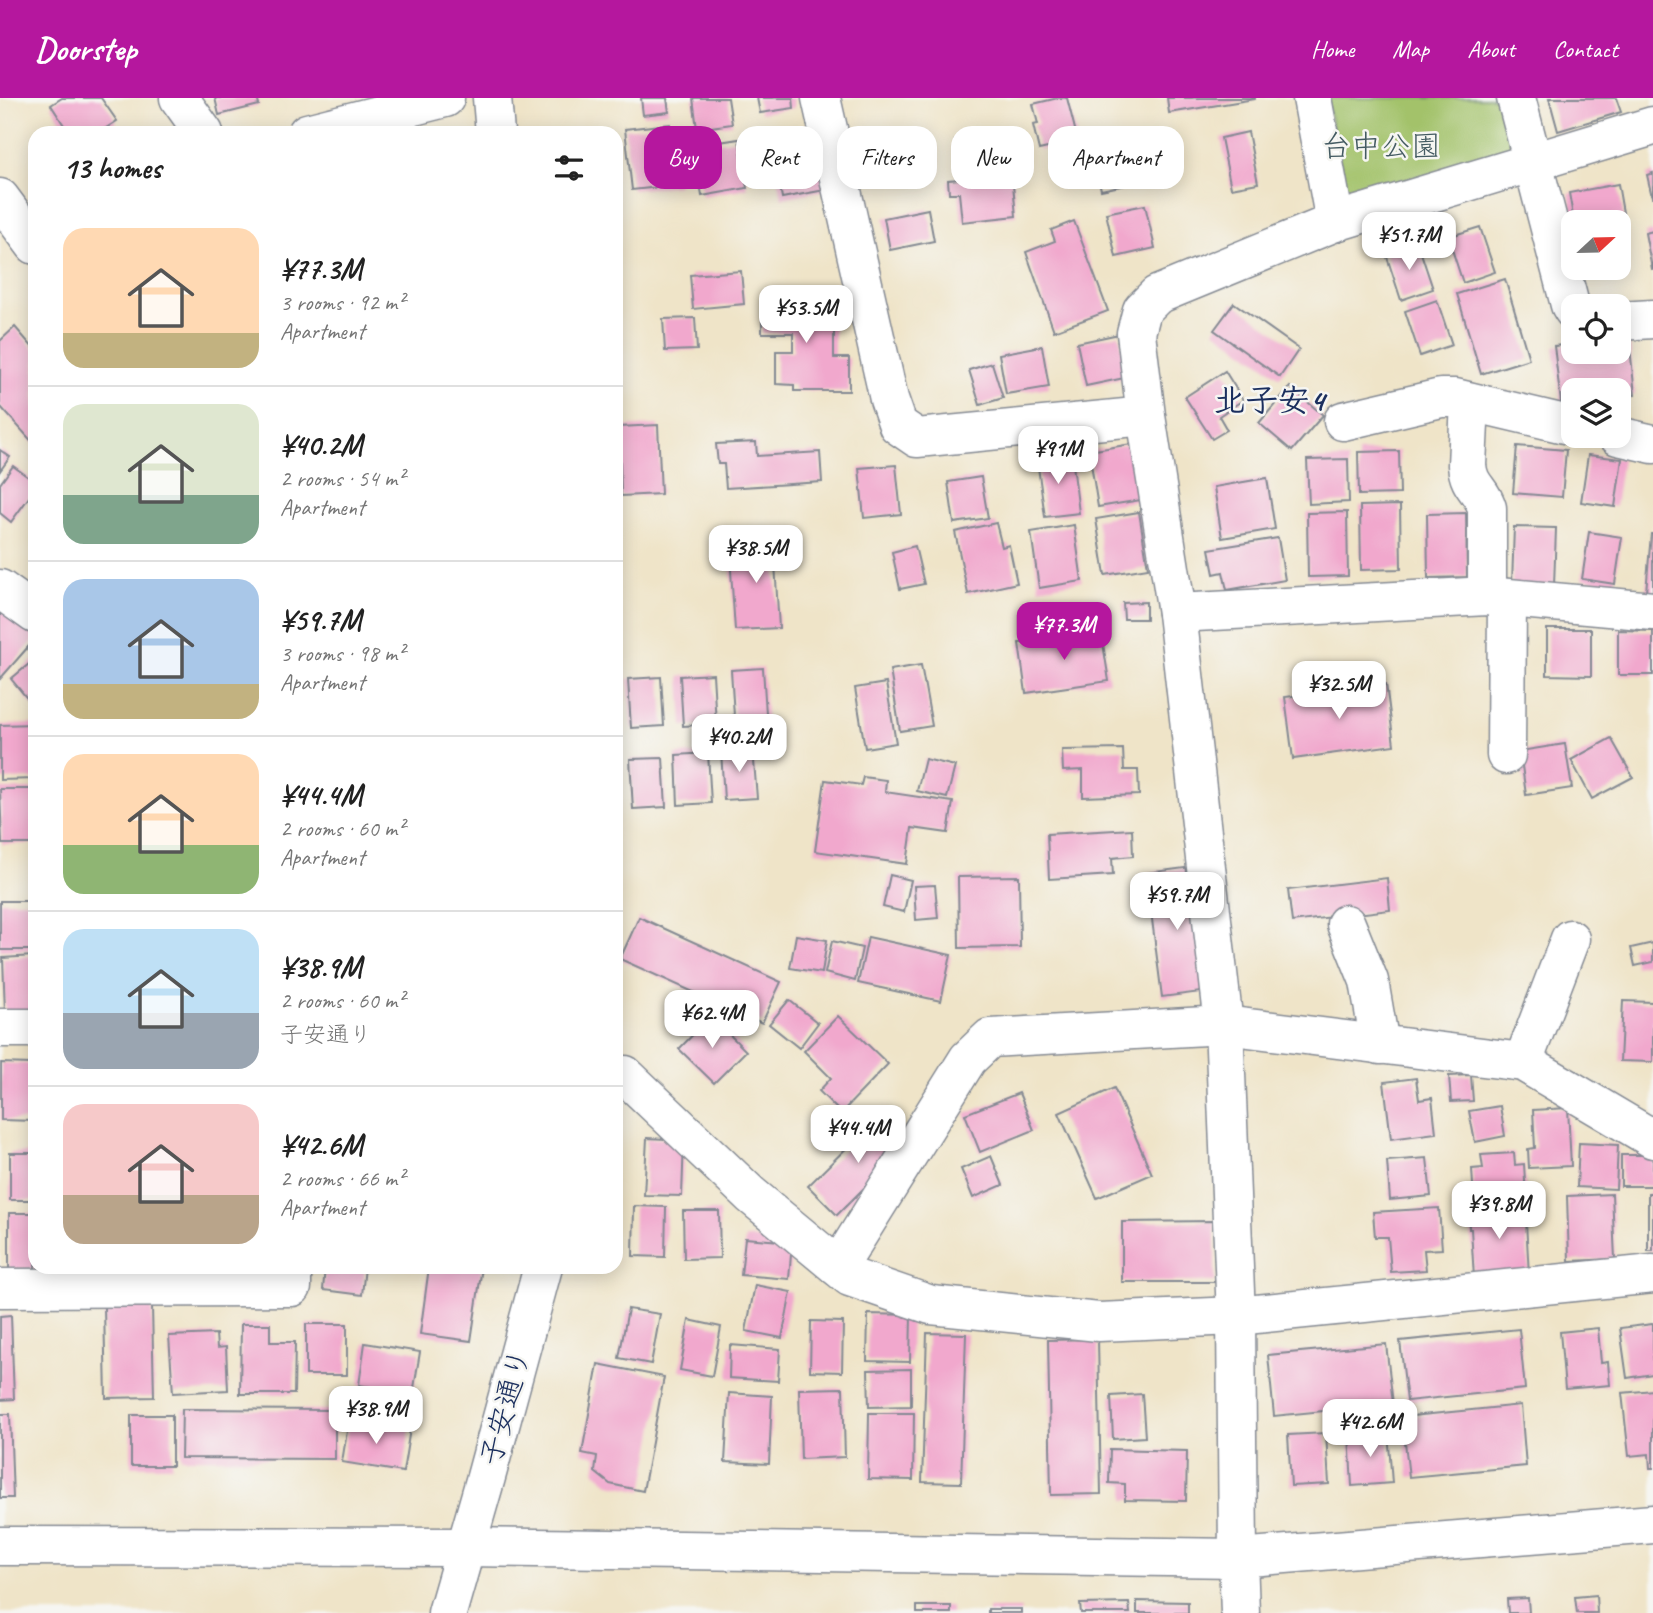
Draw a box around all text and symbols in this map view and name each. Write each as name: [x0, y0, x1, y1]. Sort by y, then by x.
text: Doorstep: [35, 28, 136, 70]
text: Home: [1311, 34, 1354, 64]
text: Map: [1392, 34, 1429, 64]
text: About: [1467, 34, 1515, 64]
text: Contact: [1553, 34, 1618, 64]
chip: Buy: [644, 126, 722, 189]
chip: Rent: [736, 126, 823, 189]
chip: Filters: [837, 126, 937, 189]
chip: New: [951, 126, 1034, 189]
chip: Apartment: [1048, 126, 1184, 189]
park label: 台中公園: [1321, 127, 1441, 165]
text: 13 homes: [63, 149, 161, 187]
icon: filters: [550, 149, 588, 187]
north arrow: [1561, 210, 1631, 280]
map controls: [1561, 210, 1631, 448]
pin: ¥51.7M: [1352, 212, 1466, 272]
text: ¥51.7M: [1378, 220, 1440, 249]
text: ¥77.3M: [280, 250, 362, 288]
icon: home: [119, 256, 203, 340]
pin: ¥53.5M: [749, 286, 863, 345]
text: 3 rooms · 92 m²: [280, 288, 404, 317]
text: ¥53.5M: [775, 293, 837, 322]
button: locate: [1561, 294, 1631, 364]
text: Apartment: [280, 317, 365, 346]
button: layers: [1561, 378, 1631, 448]
district label: 北子安4: [1214, 380, 1328, 421]
text: ¥40.2M: [280, 426, 362, 464]
pin: ¥91M: [1017, 426, 1099, 486]
icon: home: [119, 432, 203, 516]
text: ¥91M: [1034, 434, 1082, 463]
text: 2 rooms · 54 m²: [280, 464, 404, 493]
text: Apartment: [280, 493, 365, 522]
pin: ¥38.5M: [699, 526, 813, 585]
text: ¥38.5M: [725, 533, 787, 562]
text: ¥59.7M: [280, 601, 361, 639]
pin: ¥77.3M: [1007, 602, 1121, 662]
icon: home: [119, 607, 203, 691]
text: ¥77.3M: [1033, 610, 1095, 639]
text: 3 rooms · 98 m²: [280, 639, 404, 668]
pin: ¥32.5M: [1282, 662, 1396, 721]
text: Apartment: [280, 668, 365, 697]
text: ¥32.5M: [1308, 669, 1370, 698]
pin: ¥40.2M: [682, 714, 796, 774]
text: ¥40.2M: [708, 722, 770, 751]
text: ¥44.4M: [280, 776, 362, 814]
icon: home: [119, 782, 203, 866]
text: 2 rooms · 60 m²: [280, 814, 404, 843]
text: Apartment: [280, 843, 365, 872]
pin: ¥59.7M: [1120, 872, 1234, 932]
text: ¥59.7M: [1146, 880, 1208, 909]
text: ¥38.9M: [280, 948, 361, 986]
icon: home: [119, 957, 203, 1041]
text: 2 rooms · 60 m²: [280, 986, 404, 1015]
pin: ¥62.4M: [655, 990, 769, 1050]
text: ¥62.4M: [680, 998, 744, 1027]
text: 子安通り: [280, 1020, 372, 1049]
pin: ¥44.4M: [801, 1105, 915, 1165]
text: ¥44.4M: [827, 1113, 889, 1142]
text: ¥42.6M: [280, 1126, 362, 1164]
icon: home: [119, 1132, 203, 1216]
text: 2 rooms · 66 m²: [280, 1164, 404, 1193]
pin: ¥39.8M: [1442, 1182, 1556, 1241]
text: ¥39.8M: [1468, 1189, 1530, 1218]
text: Apartment: [280, 1193, 365, 1222]
street label: 子安通り: [471, 1344, 539, 1470]
pin: ¥38.9M: [319, 1386, 433, 1446]
text: ¥38.9M: [345, 1394, 407, 1423]
pin: ¥42.6M: [1313, 1400, 1427, 1459]
text: ¥42.6M: [1338, 1407, 1402, 1436]

